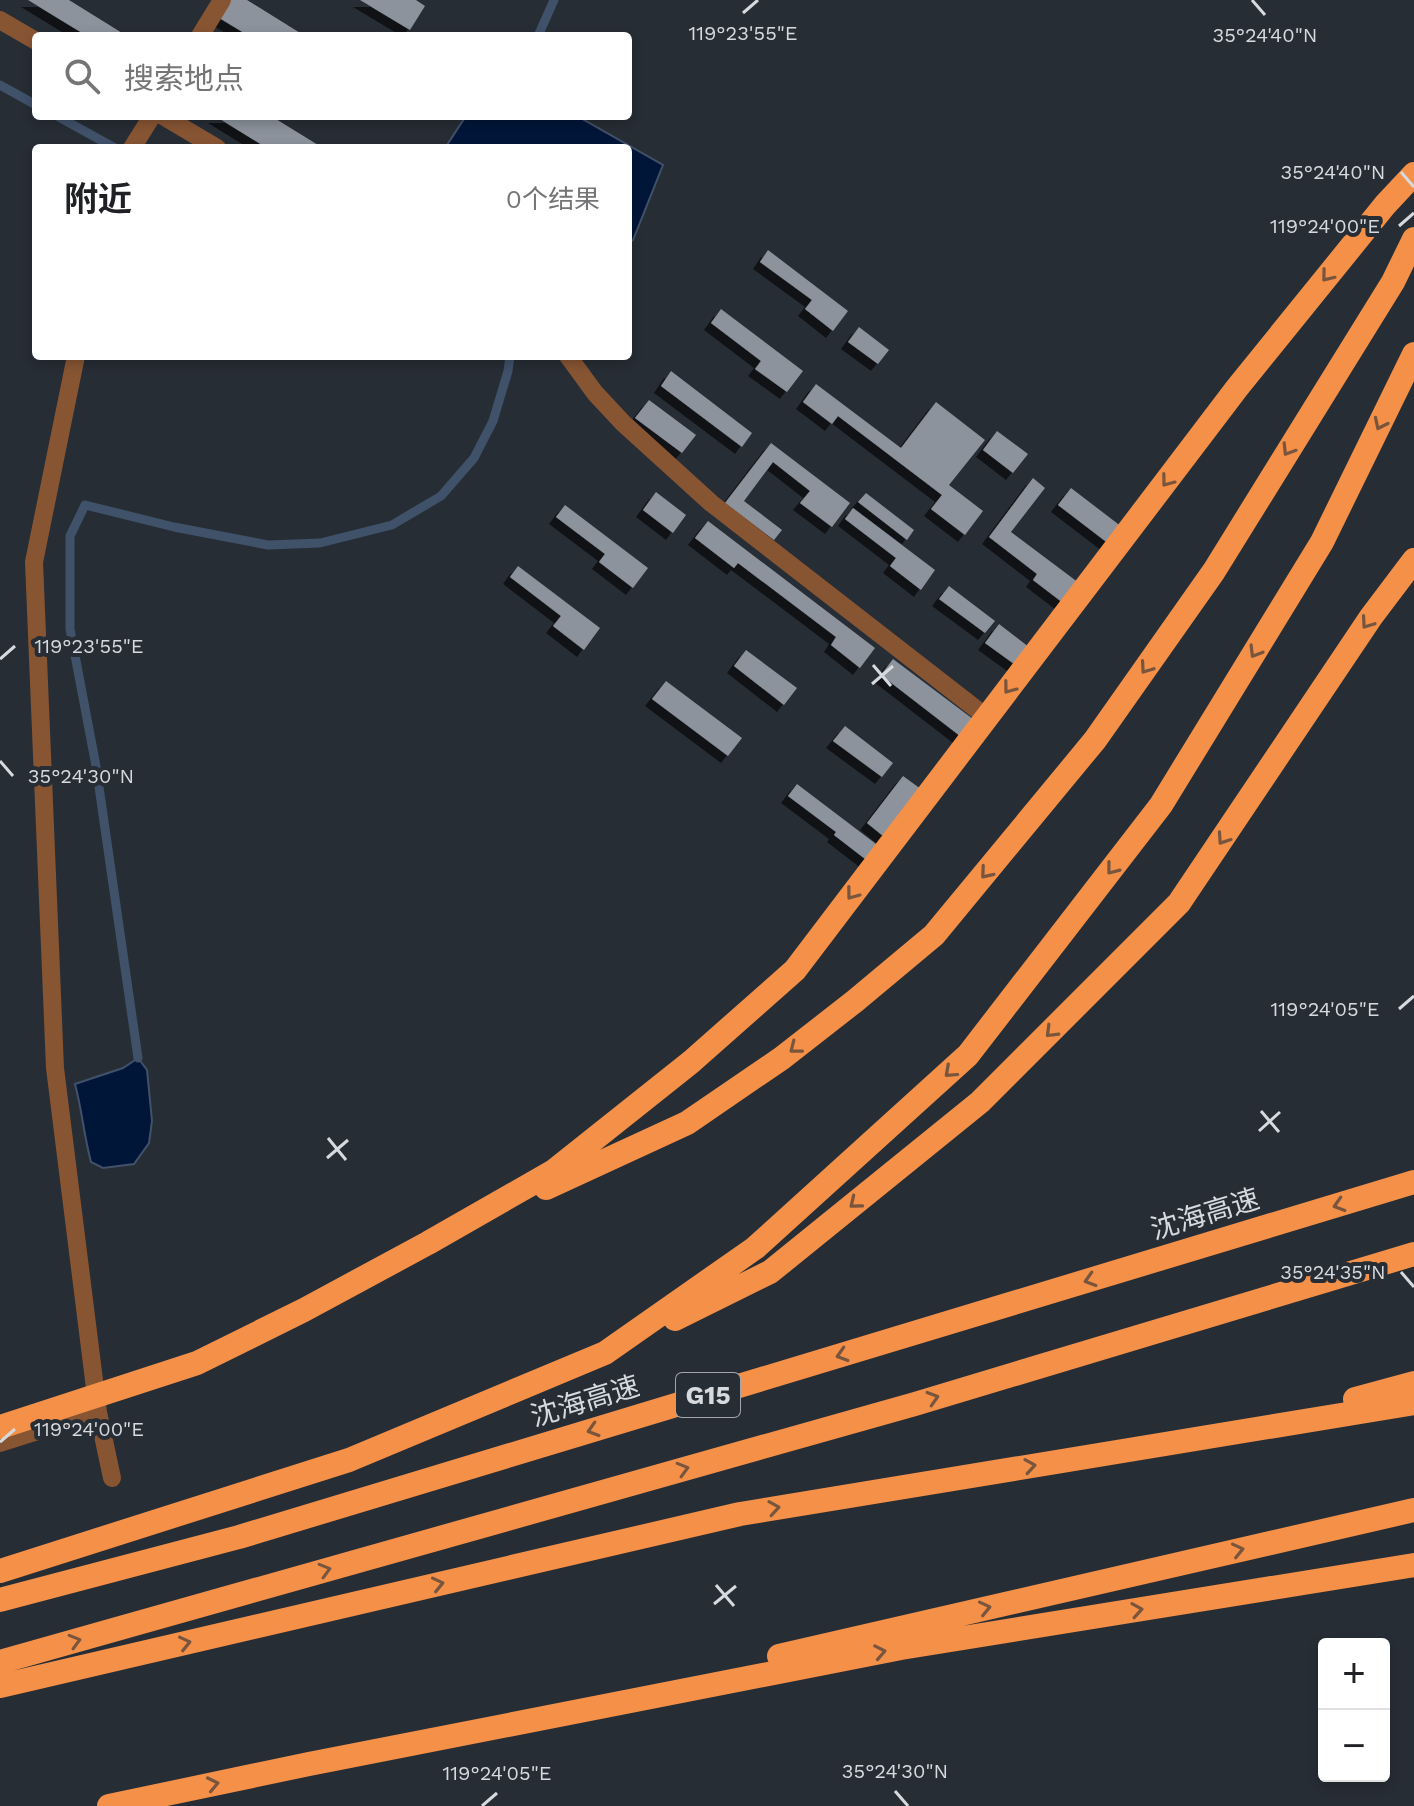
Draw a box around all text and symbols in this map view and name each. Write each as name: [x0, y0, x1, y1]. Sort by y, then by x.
text: 119°23'55"E: [688, 21, 798, 45]
text: 35°24'40"N: [1212, 23, 1318, 47]
search box: [32, 32, 632, 120]
icon: search: [60, 54, 104, 98]
text: 搜索地点: [124, 61, 244, 96]
text: 35°24'40"N: [1280, 160, 1386, 184]
text: 附近: [64, 179, 132, 219]
text: 0个结果: [506, 184, 600, 214]
text: 119°24'00"E: [1270, 214, 1380, 238]
one-way arrow: [1323, 267, 1337, 282]
one-way arrow: [1374, 416, 1389, 431]
one-way arrow: [1283, 442, 1298, 456]
one-way arrow: [1162, 472, 1176, 486]
one-way arrow: [1362, 614, 1377, 628]
text: 119°23'55"E: [34, 634, 144, 658]
one-way arrow: [1249, 643, 1264, 658]
one-way arrow: [1141, 659, 1156, 673]
one-way arrow: [1005, 679, 1019, 693]
text: 35°24'30"N: [28, 764, 134, 788]
one-way arrow: [1217, 830, 1232, 844]
one-way arrow: [1107, 860, 1121, 875]
one-way arrow: [981, 863, 996, 878]
one-way arrow: [848, 886, 862, 900]
text: 119°24'05"E: [1271, 997, 1380, 1021]
one-way arrow: [1045, 1023, 1060, 1037]
one-way arrow: [790, 1038, 804, 1053]
one-way arrow: [945, 1063, 959, 1077]
street label: 沈海高速: [1147, 1182, 1263, 1246]
one-way arrow: [849, 1194, 864, 1208]
one-way arrow: [1333, 1195, 1347, 1211]
text: 35°24'35"N: [1280, 1260, 1386, 1284]
one-way arrow: [1084, 1271, 1098, 1287]
one-way arrow: [835, 1346, 849, 1362]
street label: 沈海高速: [527, 1369, 643, 1433]
road number: G15: [676, 1373, 740, 1417]
one-way arrow: [926, 1391, 940, 1407]
text: 119°24'00"E: [34, 1417, 144, 1441]
one-way arrow: [586, 1421, 600, 1437]
one-way arrow: [1023, 1458, 1037, 1475]
one-way arrow: [676, 1462, 690, 1478]
one-way arrow: [767, 1501, 781, 1518]
one-way arrow: [1231, 1542, 1245, 1559]
one-way arrow: [318, 1563, 332, 1580]
one-way arrow: [431, 1577, 445, 1594]
one-way arrow: [978, 1601, 991, 1618]
one-way arrow: [1130, 1602, 1143, 1619]
one-way arrow: [68, 1634, 82, 1650]
one-way arrow: [178, 1635, 191, 1652]
map controls: [1318, 1638, 1390, 1782]
button: +: [1318, 1638, 1390, 1710]
one-way arrow: [873, 1644, 886, 1661]
button: −: [1318, 1710, 1390, 1782]
text: 35°24'30"N: [842, 1759, 948, 1783]
text: 119°24'05"E: [443, 1761, 552, 1785]
one-way arrow: [206, 1776, 219, 1793]

